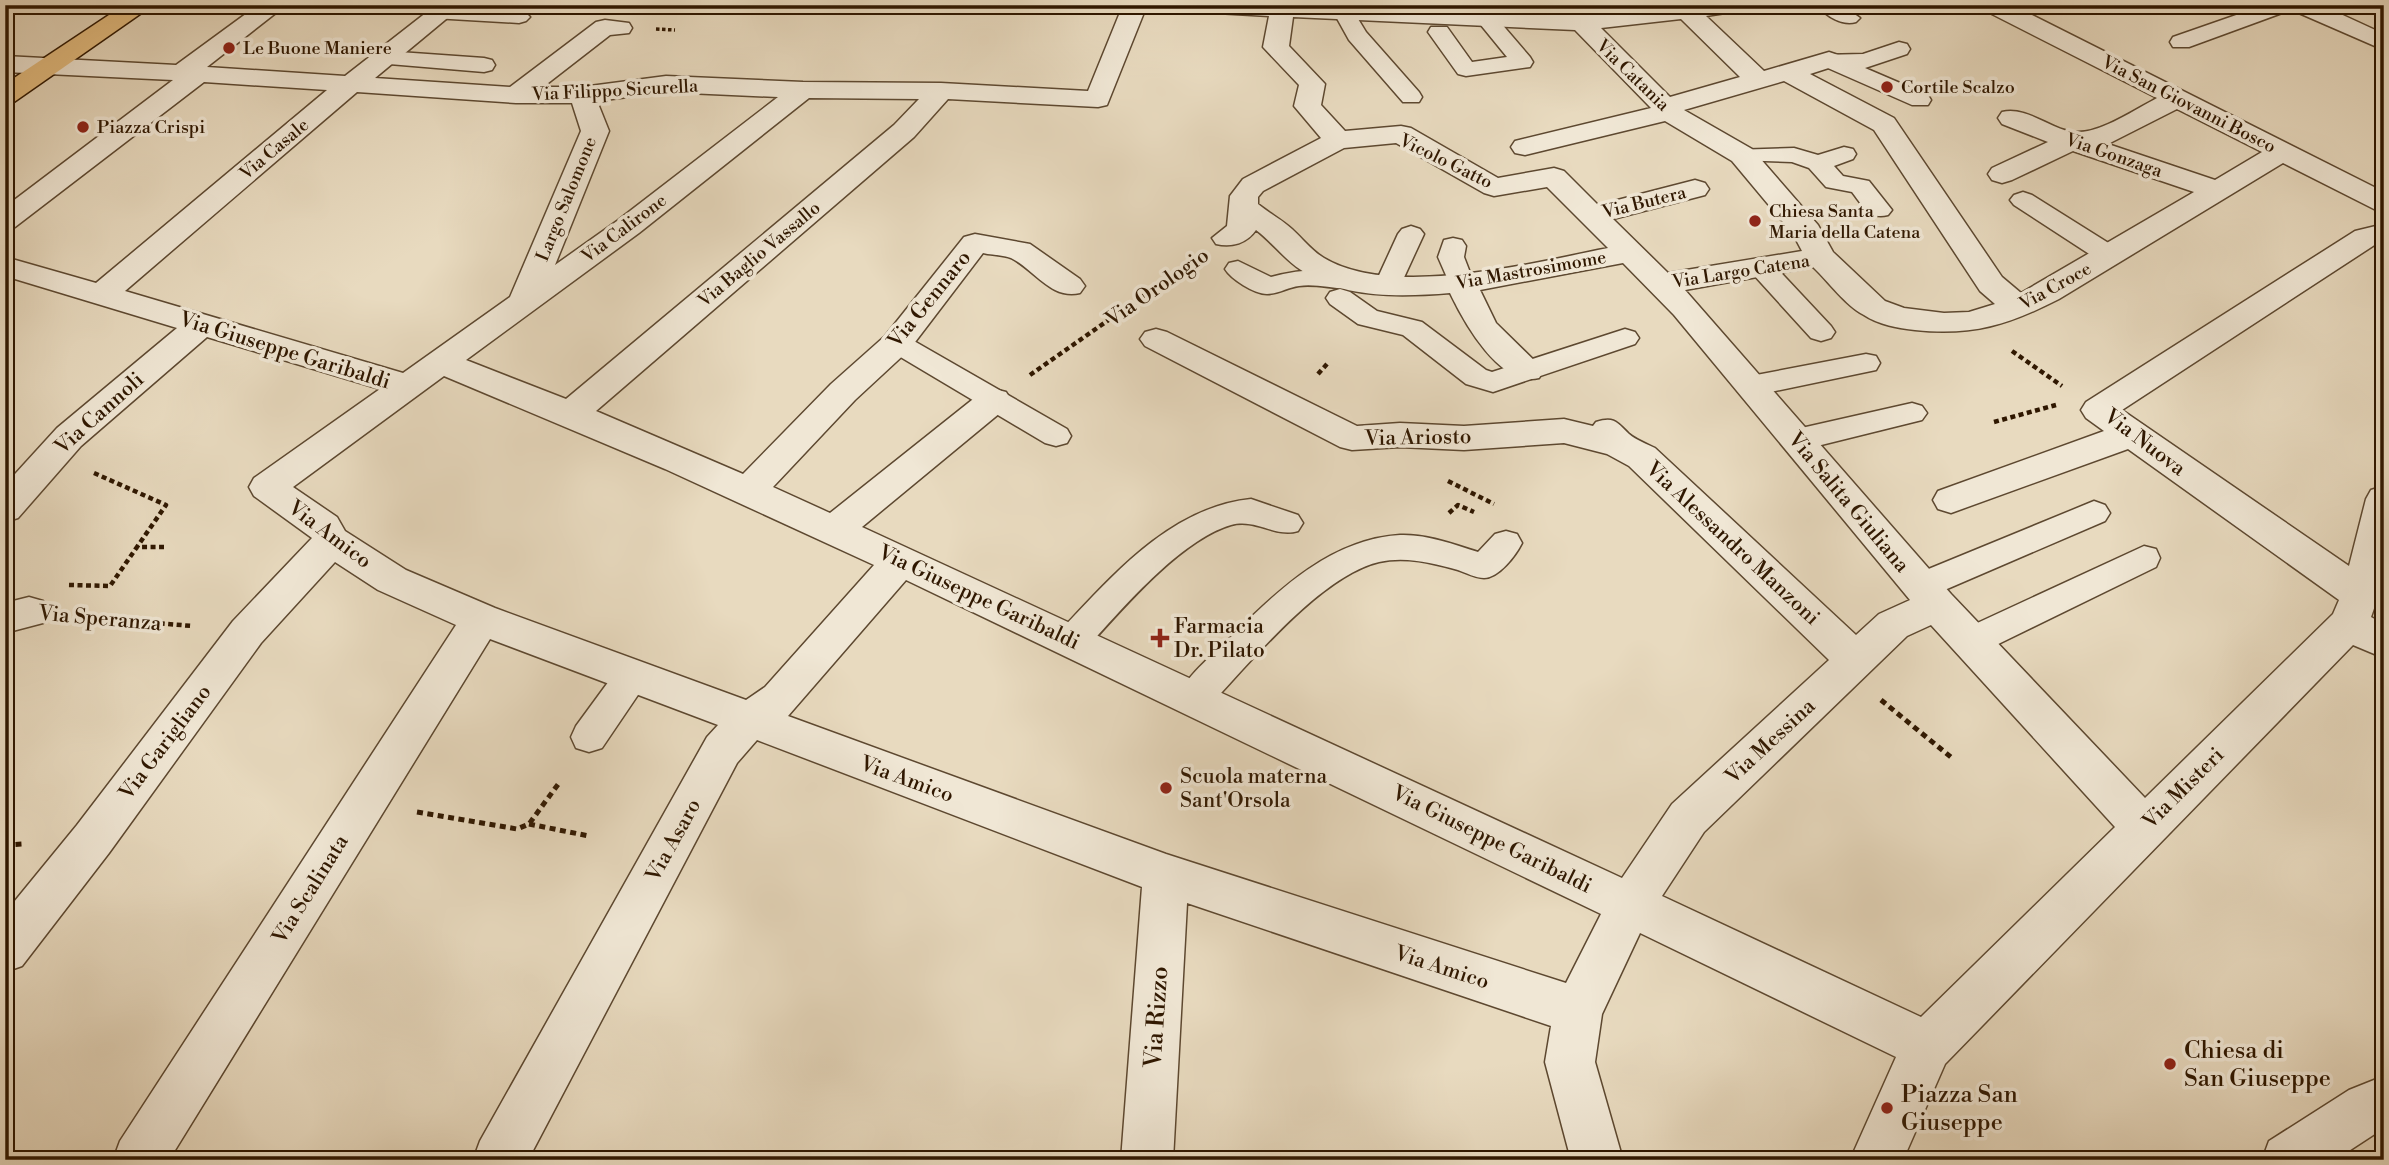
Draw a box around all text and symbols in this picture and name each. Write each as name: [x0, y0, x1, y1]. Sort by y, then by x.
street label: Via Catania: [1590, 34, 1675, 117]
place label: Le Buone Maniere: [243, 37, 392, 60]
marker: Le Buone Maniere: [221, 40, 237, 56]
street label: Via San Giovanni Bosco: [2097, 50, 2280, 158]
street label: Via Filippo Sicurella: [530, 75, 699, 106]
place label: Cortile Scalzo: [1901, 76, 2015, 99]
marker: Cortile Scalzo: [1879, 79, 1895, 95]
street label: Via Casale: [234, 114, 314, 186]
place label: Piazza Crispi: [97, 116, 205, 139]
marker: Piazza Crispi: [75, 119, 91, 135]
street label: Vicolo Gatto: [1394, 128, 1496, 194]
street label: Via Gonzaga: [2061, 128, 2166, 183]
street label: Largo Salomone: [531, 134, 602, 265]
street label: Via Butera: [1599, 181, 1689, 224]
street label: Via Calirone: [576, 189, 671, 269]
street label: Via Baglio Vassallo: [693, 196, 825, 313]
place label: Chiesa Santa Maria della Catena: [1769, 200, 1921, 244]
marker: Chiesa Santa Maria della Catena: [1747, 213, 1763, 229]
street label: Via Orologio: [1100, 243, 1214, 334]
street label: Via Gennaro: [882, 246, 977, 354]
street label: Via Mastrosimome: [1453, 246, 1608, 295]
street label: Via Largo Catena: [1670, 249, 1812, 294]
street label: Via Croce: [2014, 257, 2095, 316]
street label: Via Giuseppe Garibaldi: [175, 306, 393, 395]
street label: Via Cannoli: [49, 367, 150, 461]
street label: Via Nuova: [2098, 403, 2191, 482]
street label: Via Ariosto: [1363, 424, 1472, 452]
street label: Via Salita Giuliana: [1781, 426, 1915, 578]
street label: Via Alessandro Manzoni: [1639, 456, 1825, 631]
street label: Via Amico: [282, 494, 376, 575]
street label: Via Giuseppe Garibaldi: [873, 539, 1084, 656]
street label: Via Speranza: [36, 601, 163, 637]
place label: Farmacia Dr. Pilato: [1174, 614, 1265, 664]
marker: Farmacia Dr. Pilato: [1152, 630, 1168, 646]
street label: Via Garigliano: [114, 680, 217, 806]
street label: Via Messina: [1720, 693, 1821, 791]
street label: Via Misteri: [2137, 742, 2230, 836]
street label: Via Amico: [855, 751, 957, 809]
place label: Scuola materna Sant'Orsola: [1180, 764, 1327, 814]
marker: Scuola materna Sant'Orsola: [1158, 780, 1174, 796]
street label: Via Giuseppe Garibaldi: [1386, 780, 1596, 900]
street label: Via Asaro: [640, 795, 707, 887]
street label: Via Scalinata: [267, 830, 355, 950]
street label: Via Amico: [1390, 940, 1492, 995]
street label: Via Rizzo: [1138, 965, 1176, 1070]
place label: Chiesa di San Giuseppe: [2184, 1036, 2331, 1094]
marker: Chiesa di San Giuseppe: [2162, 1056, 2178, 1072]
place label: Piazza San Giuseppe: [1901, 1080, 2018, 1138]
marker: Piazza San Giuseppe: [1879, 1100, 1895, 1116]

